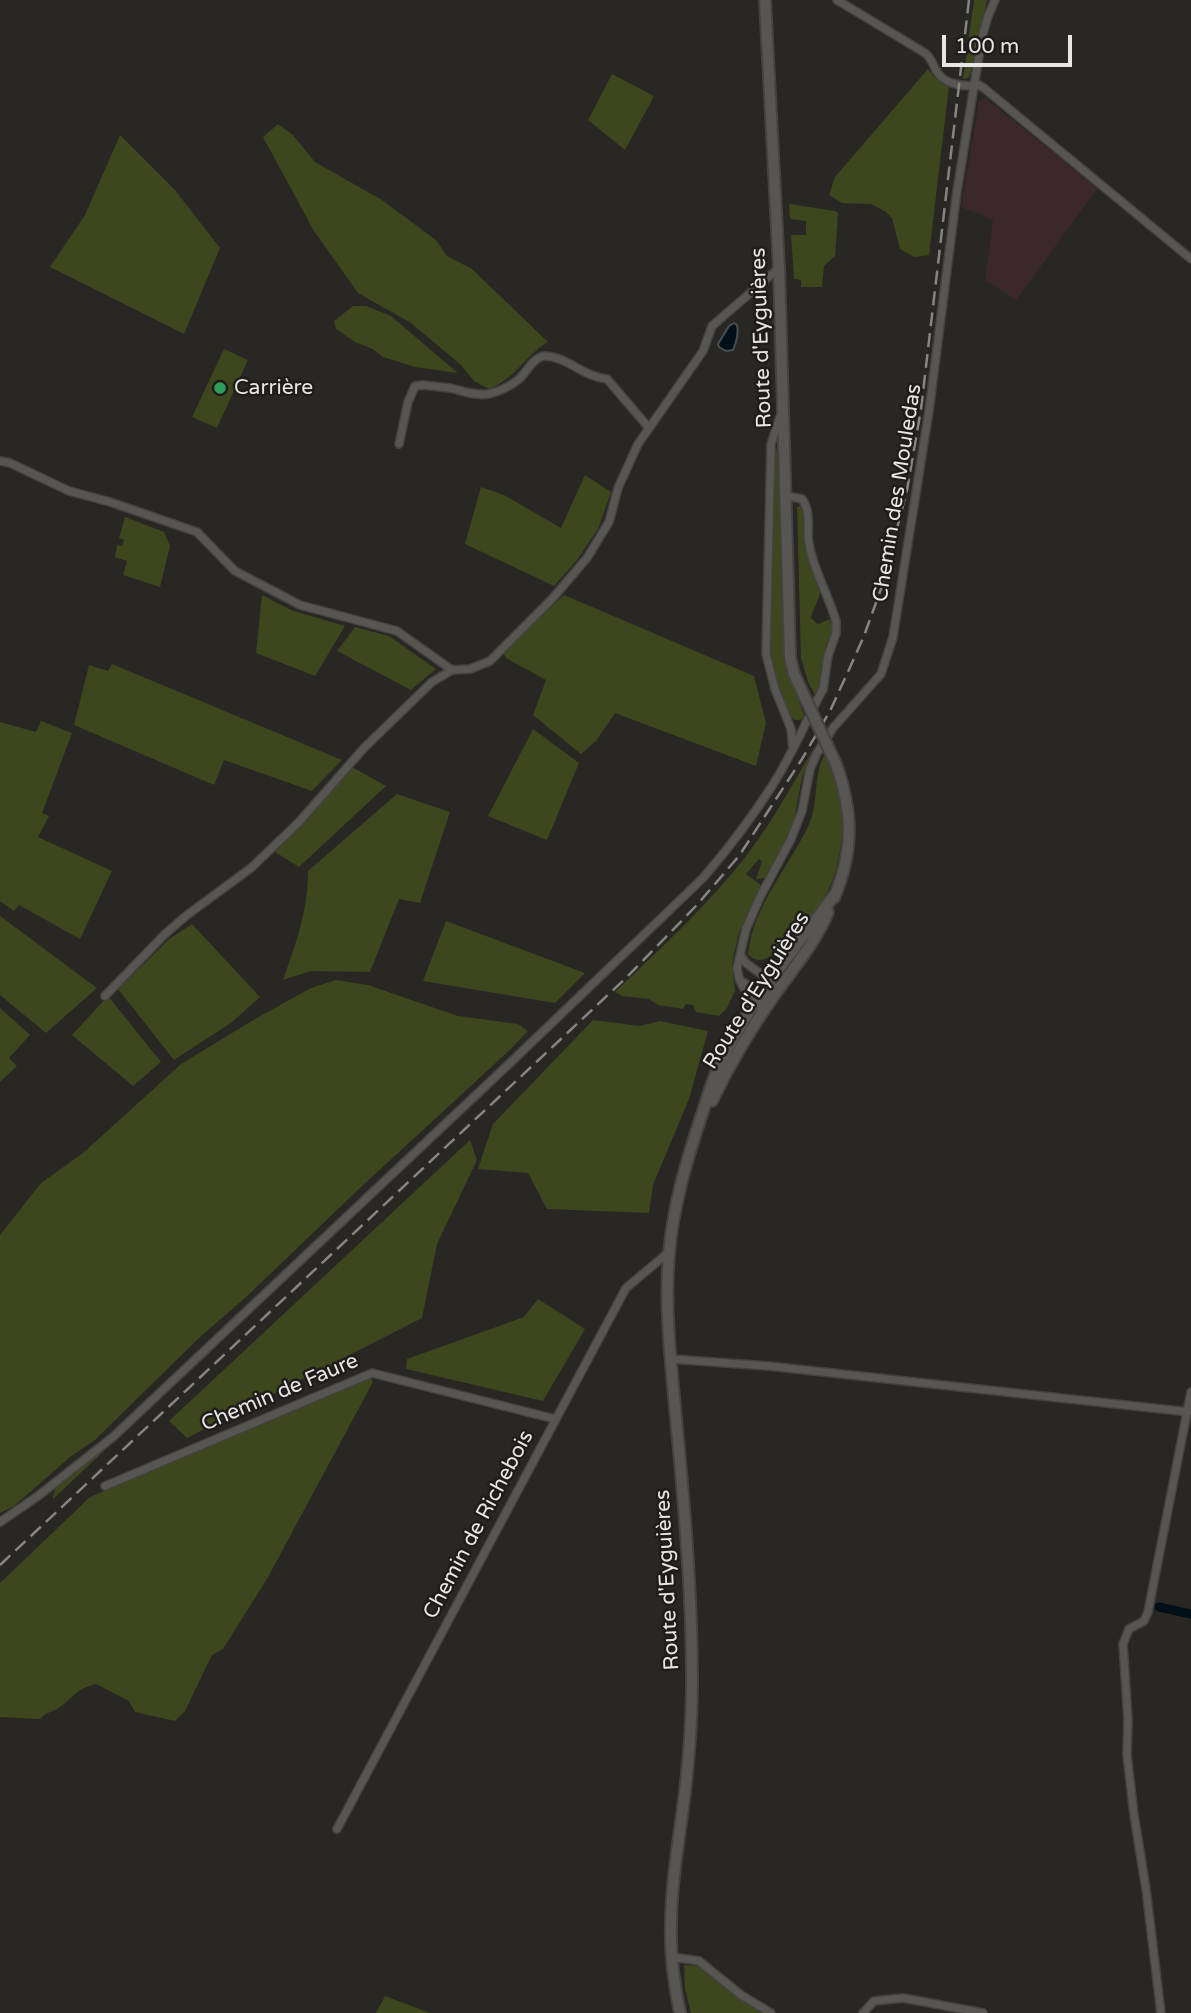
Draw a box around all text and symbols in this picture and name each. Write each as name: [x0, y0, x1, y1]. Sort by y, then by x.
scale bar: [946, 21, 1076, 65]
text: 100 m: [955, 34, 1019, 59]
street label: Route d'Eyguières: [746, 247, 778, 429]
place label: Carrière: [234, 375, 313, 401]
marker: Carrière: [212, 380, 228, 396]
street label: Chemin des Mouledas: [868, 382, 928, 604]
street label: Route d'Eyguières: [698, 908, 816, 1074]
street label: Chemin de Faure: [198, 1349, 362, 1437]
street label: Chemin de Richebois: [419, 1426, 539, 1624]
street label: Route d'Eyguières: [651, 1489, 685, 1671]

